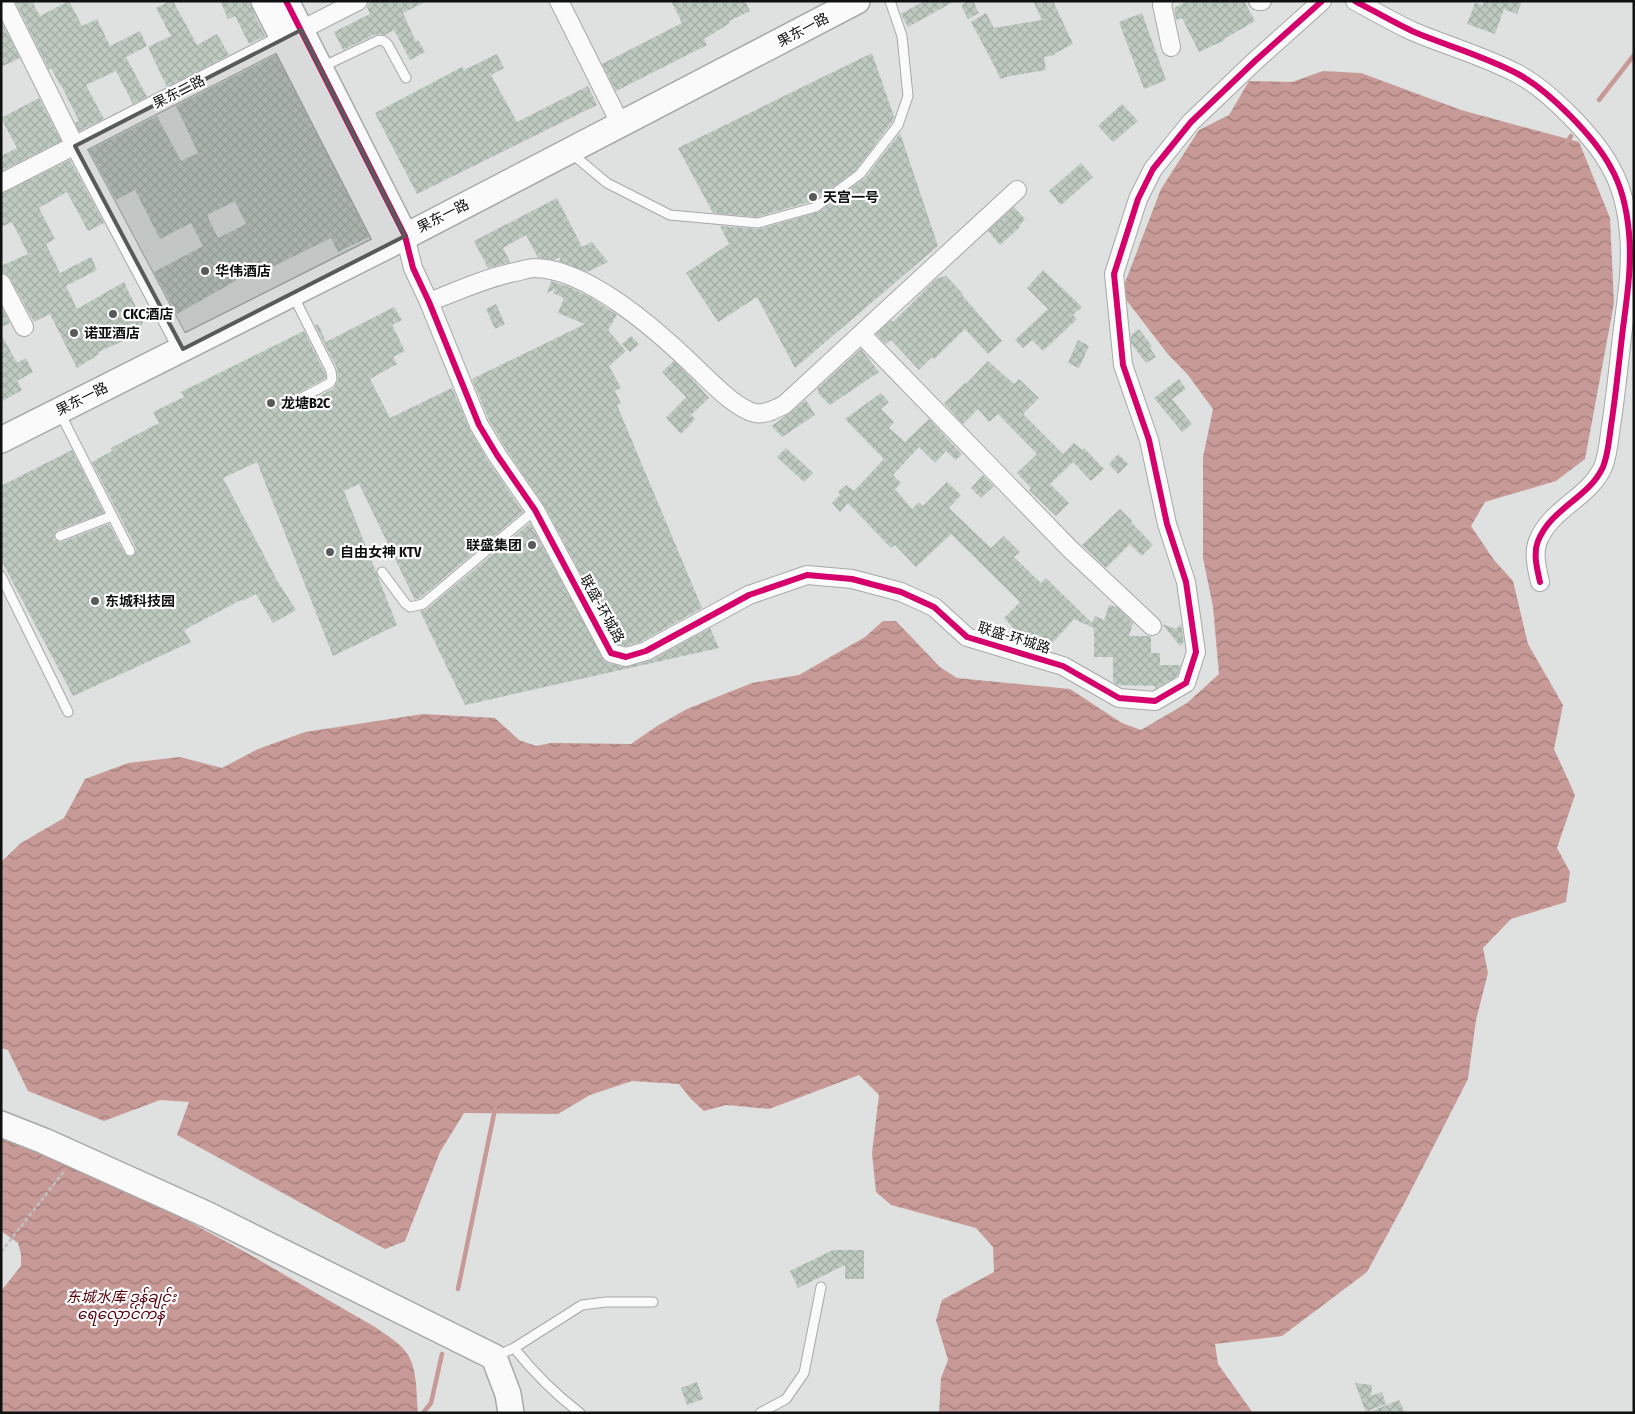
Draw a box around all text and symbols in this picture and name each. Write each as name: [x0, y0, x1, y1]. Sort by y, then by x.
street label: 果东一路: [774, 9, 832, 51]
street label: 果东二路: [150, 72, 208, 112]
place label: 天宫一号: [823, 189, 879, 206]
marker: 天宫一号: [807, 191, 819, 203]
street label: 果东一路: [414, 196, 472, 236]
place label: 华伟酒店: [215, 263, 271, 280]
marker: 华伟酒店: [199, 265, 211, 277]
place label: CKC酒店: [123, 306, 174, 323]
marker: CKC酒店: [107, 308, 119, 320]
place label: 诺亚酒店: [84, 325, 140, 342]
marker: 诺亚酒店: [68, 327, 80, 339]
street label: 果东一路: [53, 379, 111, 419]
place label: 龙塘B2C: [281, 395, 331, 412]
marker: 龙塘B2C: [265, 397, 277, 409]
place label: 联盛集团: [466, 537, 522, 554]
marker: 联盛集团: [526, 539, 538, 551]
place label: 自由女神 KTV: [340, 544, 422, 561]
marker: 自由女神 KTV: [324, 546, 336, 558]
street label: 联盛-环城路: [576, 572, 628, 646]
place label: 东城科技园: [105, 593, 175, 610]
marker: 东城科技园: [89, 595, 101, 607]
street label: 联盛-环城路: [976, 619, 1052, 657]
water label: 东城水库 ဒွန်ချင်း ရေလှောင်ကန်: [66, 1286, 177, 1326]

